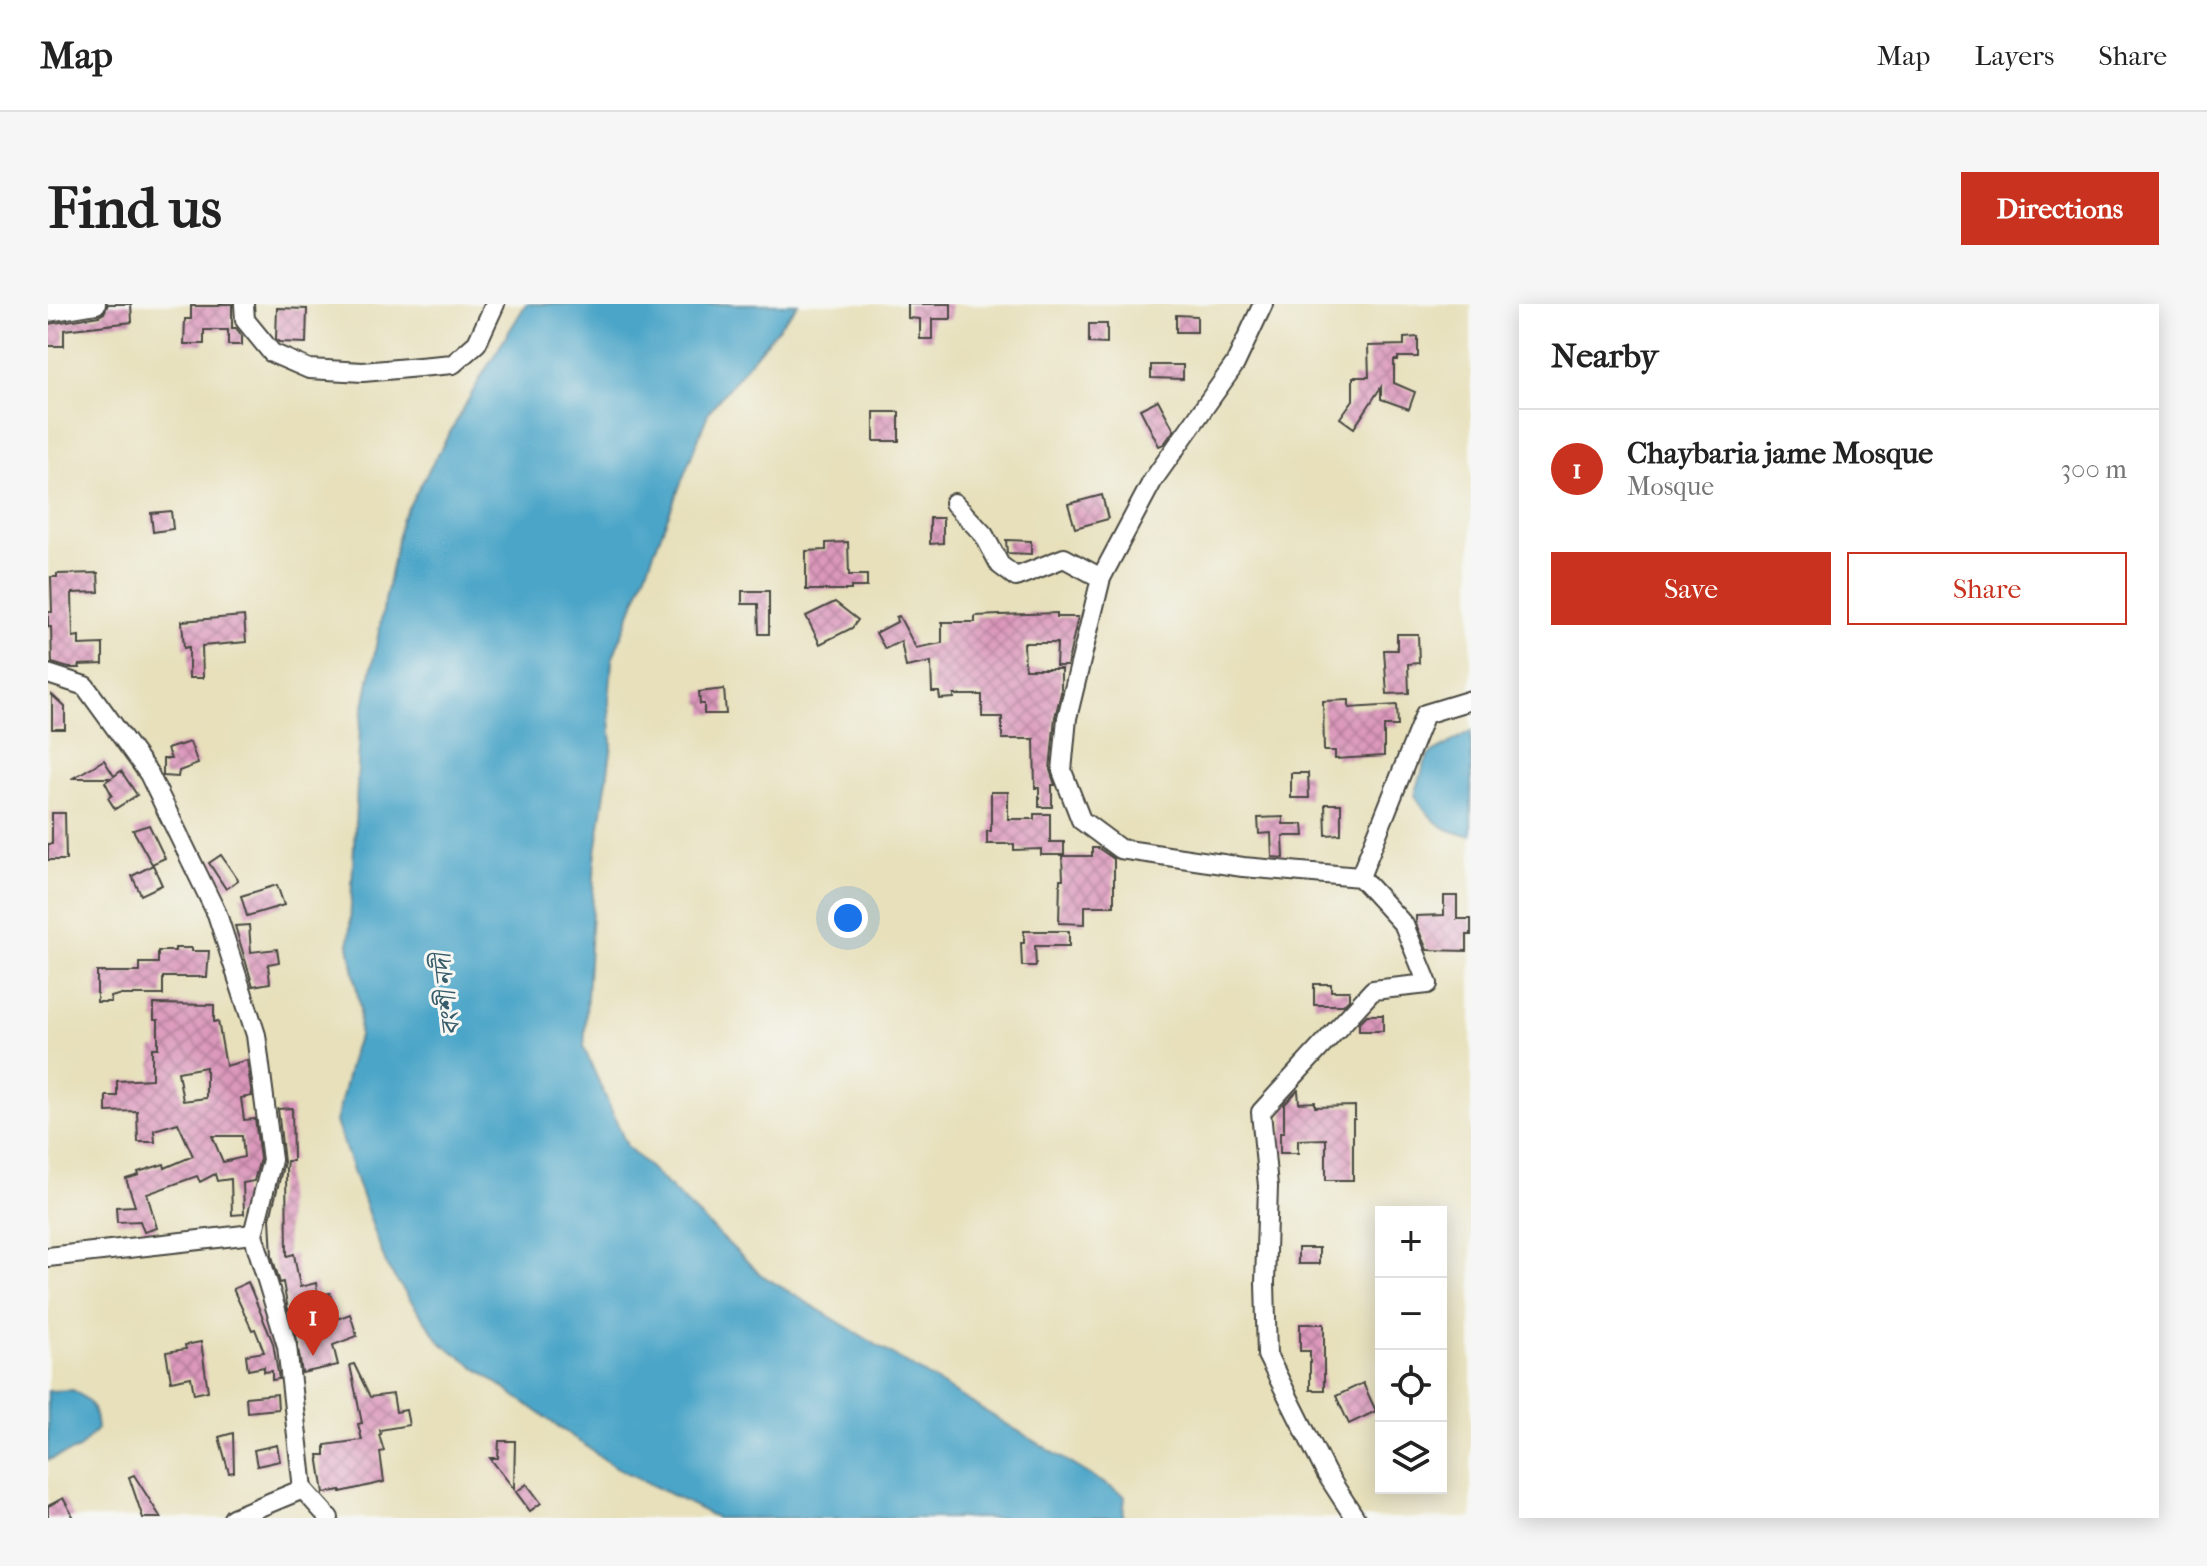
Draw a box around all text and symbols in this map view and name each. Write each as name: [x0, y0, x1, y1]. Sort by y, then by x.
text: Map: [40, 33, 113, 78]
text: Map: [1877, 39, 1930, 72]
text: Layers: [1974, 39, 2054, 72]
text: Share: [2098, 39, 2167, 72]
button: Directions: [1961, 172, 2159, 245]
text: Find us: [48, 176, 222, 241]
text: Nearby: [1551, 336, 1658, 376]
text: Chaybaria jame Mosque: [1627, 436, 1933, 471]
text: 1: [1572, 454, 1582, 485]
text: 300 m: [2060, 454, 2127, 485]
text: Mosque: [1627, 471, 1714, 502]
button: Save: [1551, 552, 1831, 625]
button: Share: [1847, 552, 2127, 625]
your location: [828, 898, 868, 938]
water label: বংশী নদী: [426, 949, 467, 1038]
map controls: [1375, 1206, 1447, 1494]
button: +: [1375, 1206, 1447, 1278]
button: −: [1375, 1278, 1447, 1350]
pin: 1: [287, 1290, 339, 1356]
button: locate: [1375, 1350, 1447, 1422]
button: layers: [1375, 1422, 1447, 1494]

